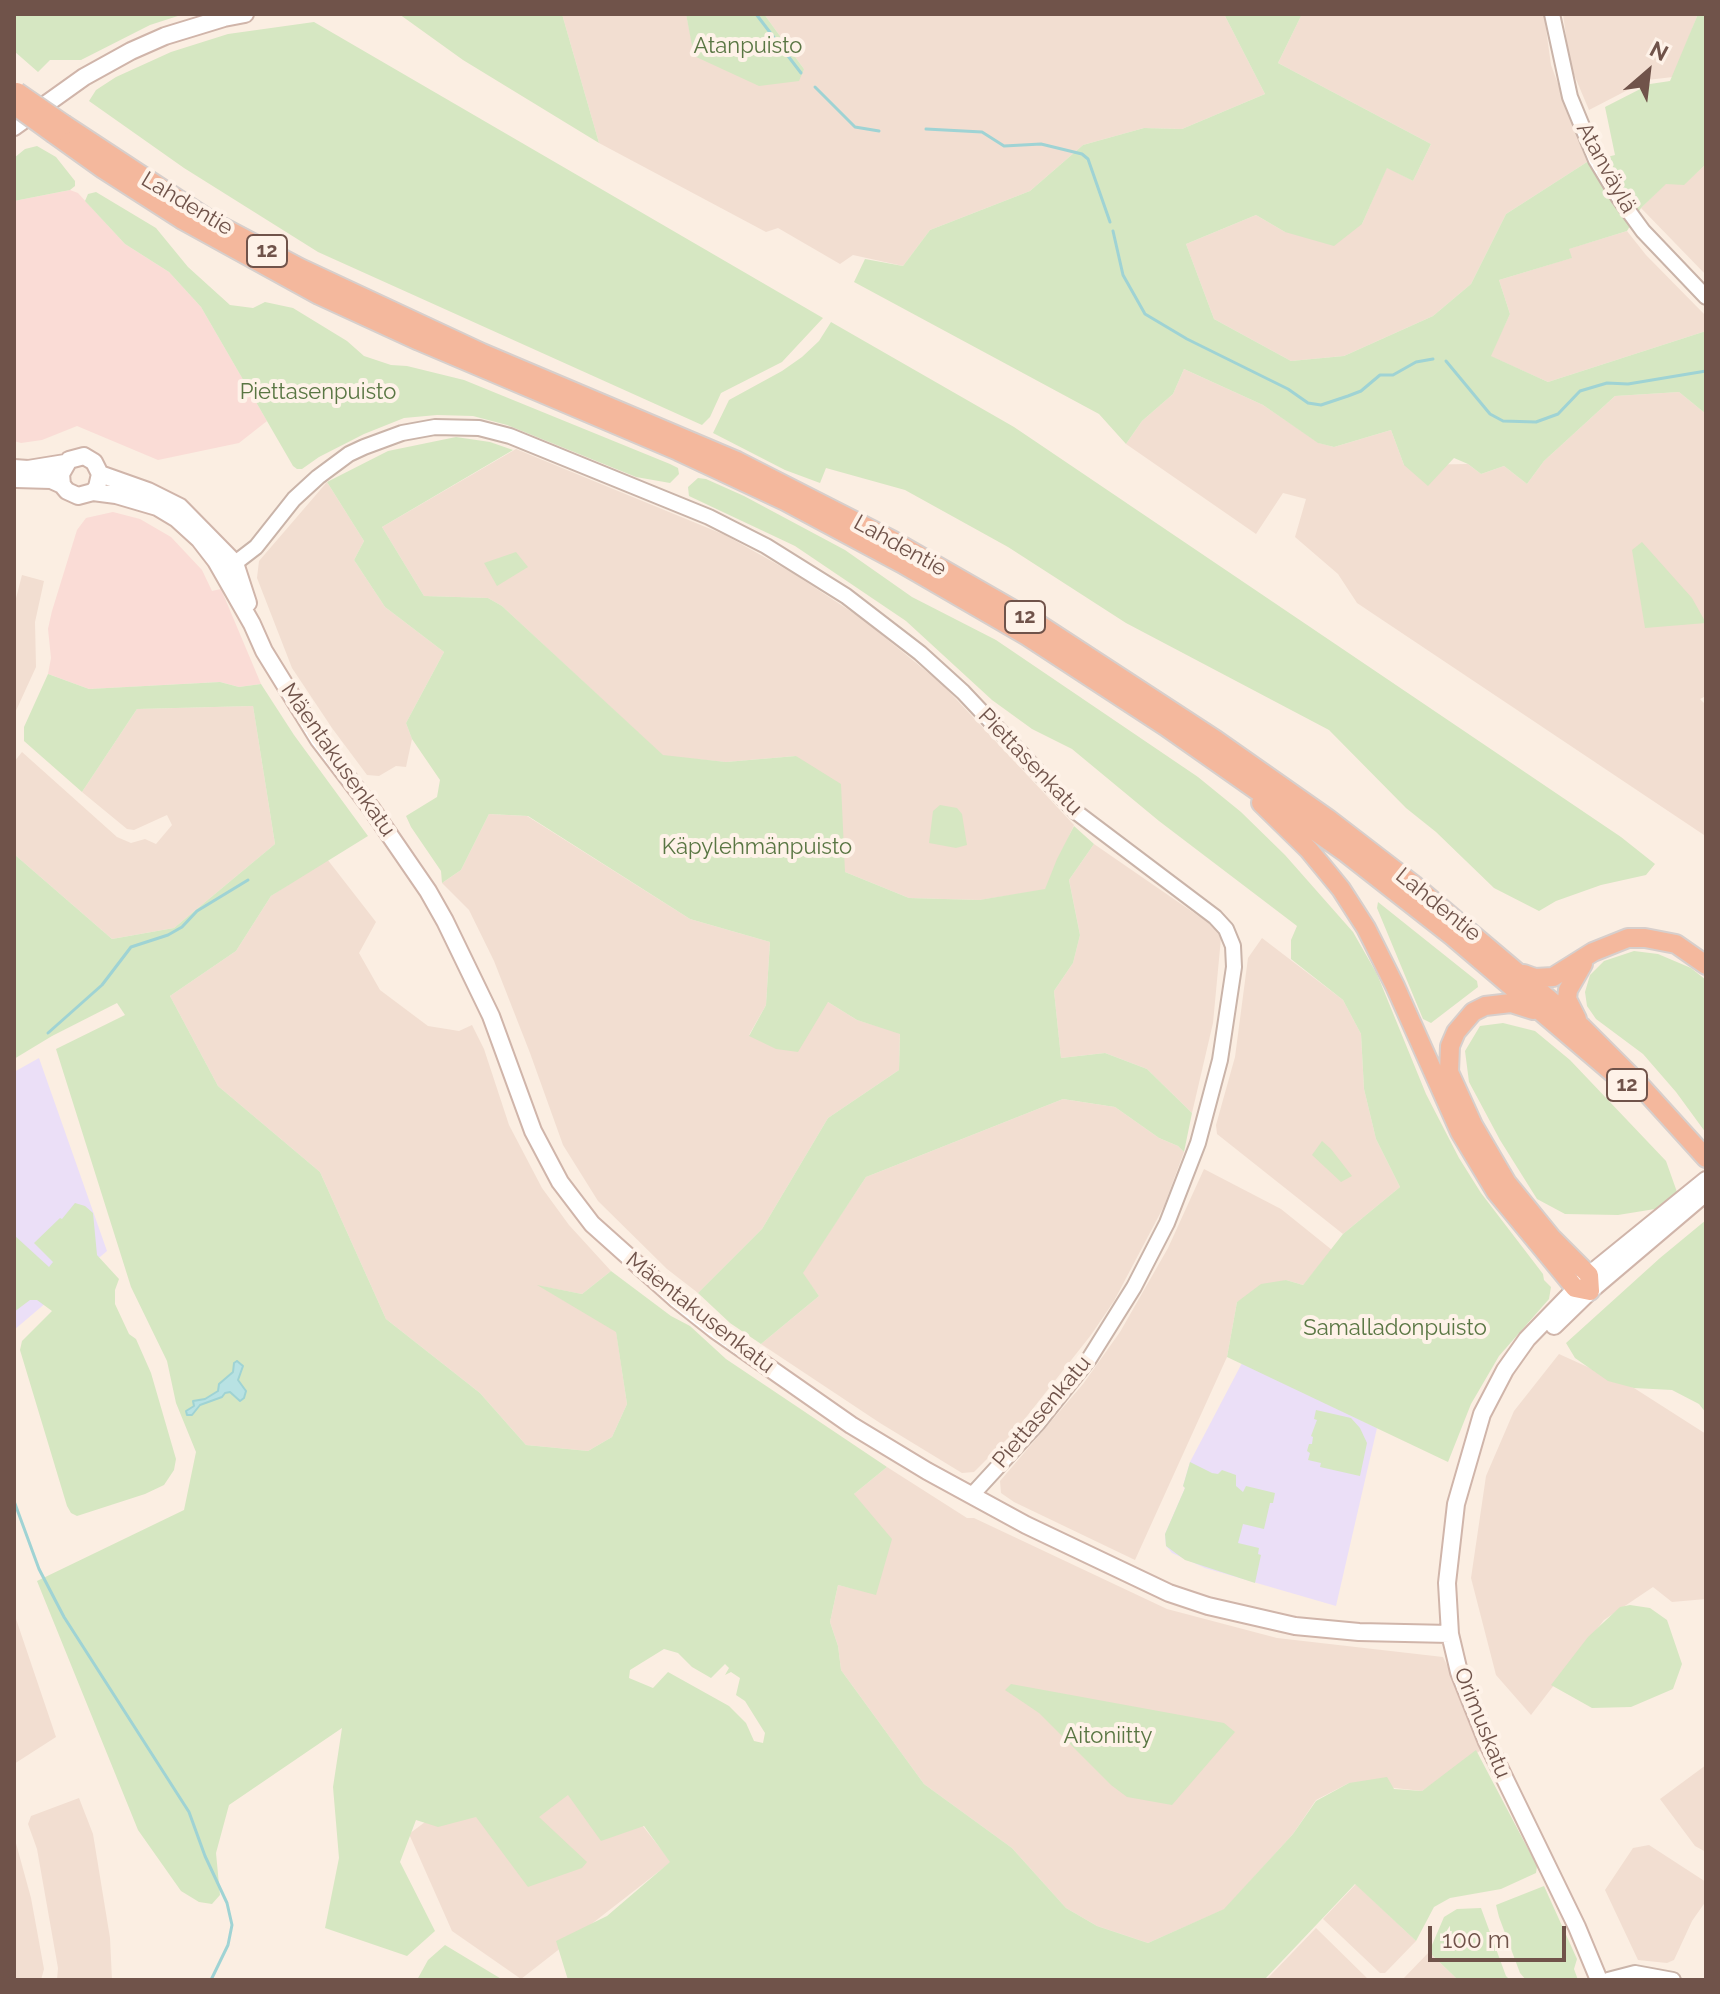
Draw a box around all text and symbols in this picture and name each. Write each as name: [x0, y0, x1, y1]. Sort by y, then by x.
north arrow: [1608, 32, 1688, 112]
park label: Atanpuisto: [694, 33, 802, 59]
text: N: [1646, 35, 1673, 66]
street label: Atanväylä: [1570, 118, 1642, 218]
street label: Lahdentie: [136, 166, 238, 242]
road number: 12: [247, 235, 287, 267]
park label: Piettasenpuisto: [240, 379, 396, 405]
street label: Lahdentie: [849, 510, 951, 582]
road number: 12: [1005, 601, 1045, 633]
street label: Mäentakusenkatu: [275, 678, 401, 842]
street label: Piettasenkatu: [972, 703, 1088, 821]
park label: Käpylehmänpuisto: [662, 834, 852, 860]
street label: Lahdentie: [1390, 863, 1486, 947]
road number: 12: [1607, 1069, 1647, 1101]
street label: Mäentakusenkatu: [620, 1247, 780, 1379]
park label: Samalladonpuisto: [1303, 1315, 1487, 1341]
street label: Piettasenkatu: [987, 1351, 1097, 1473]
street label: Orimuskatu: [1448, 1664, 1516, 1782]
park label: Aitoniitty: [1063, 1723, 1153, 1749]
scale bar: [1432, 1910, 1570, 1960]
text: 100 m: [1442, 1925, 1510, 1954]

